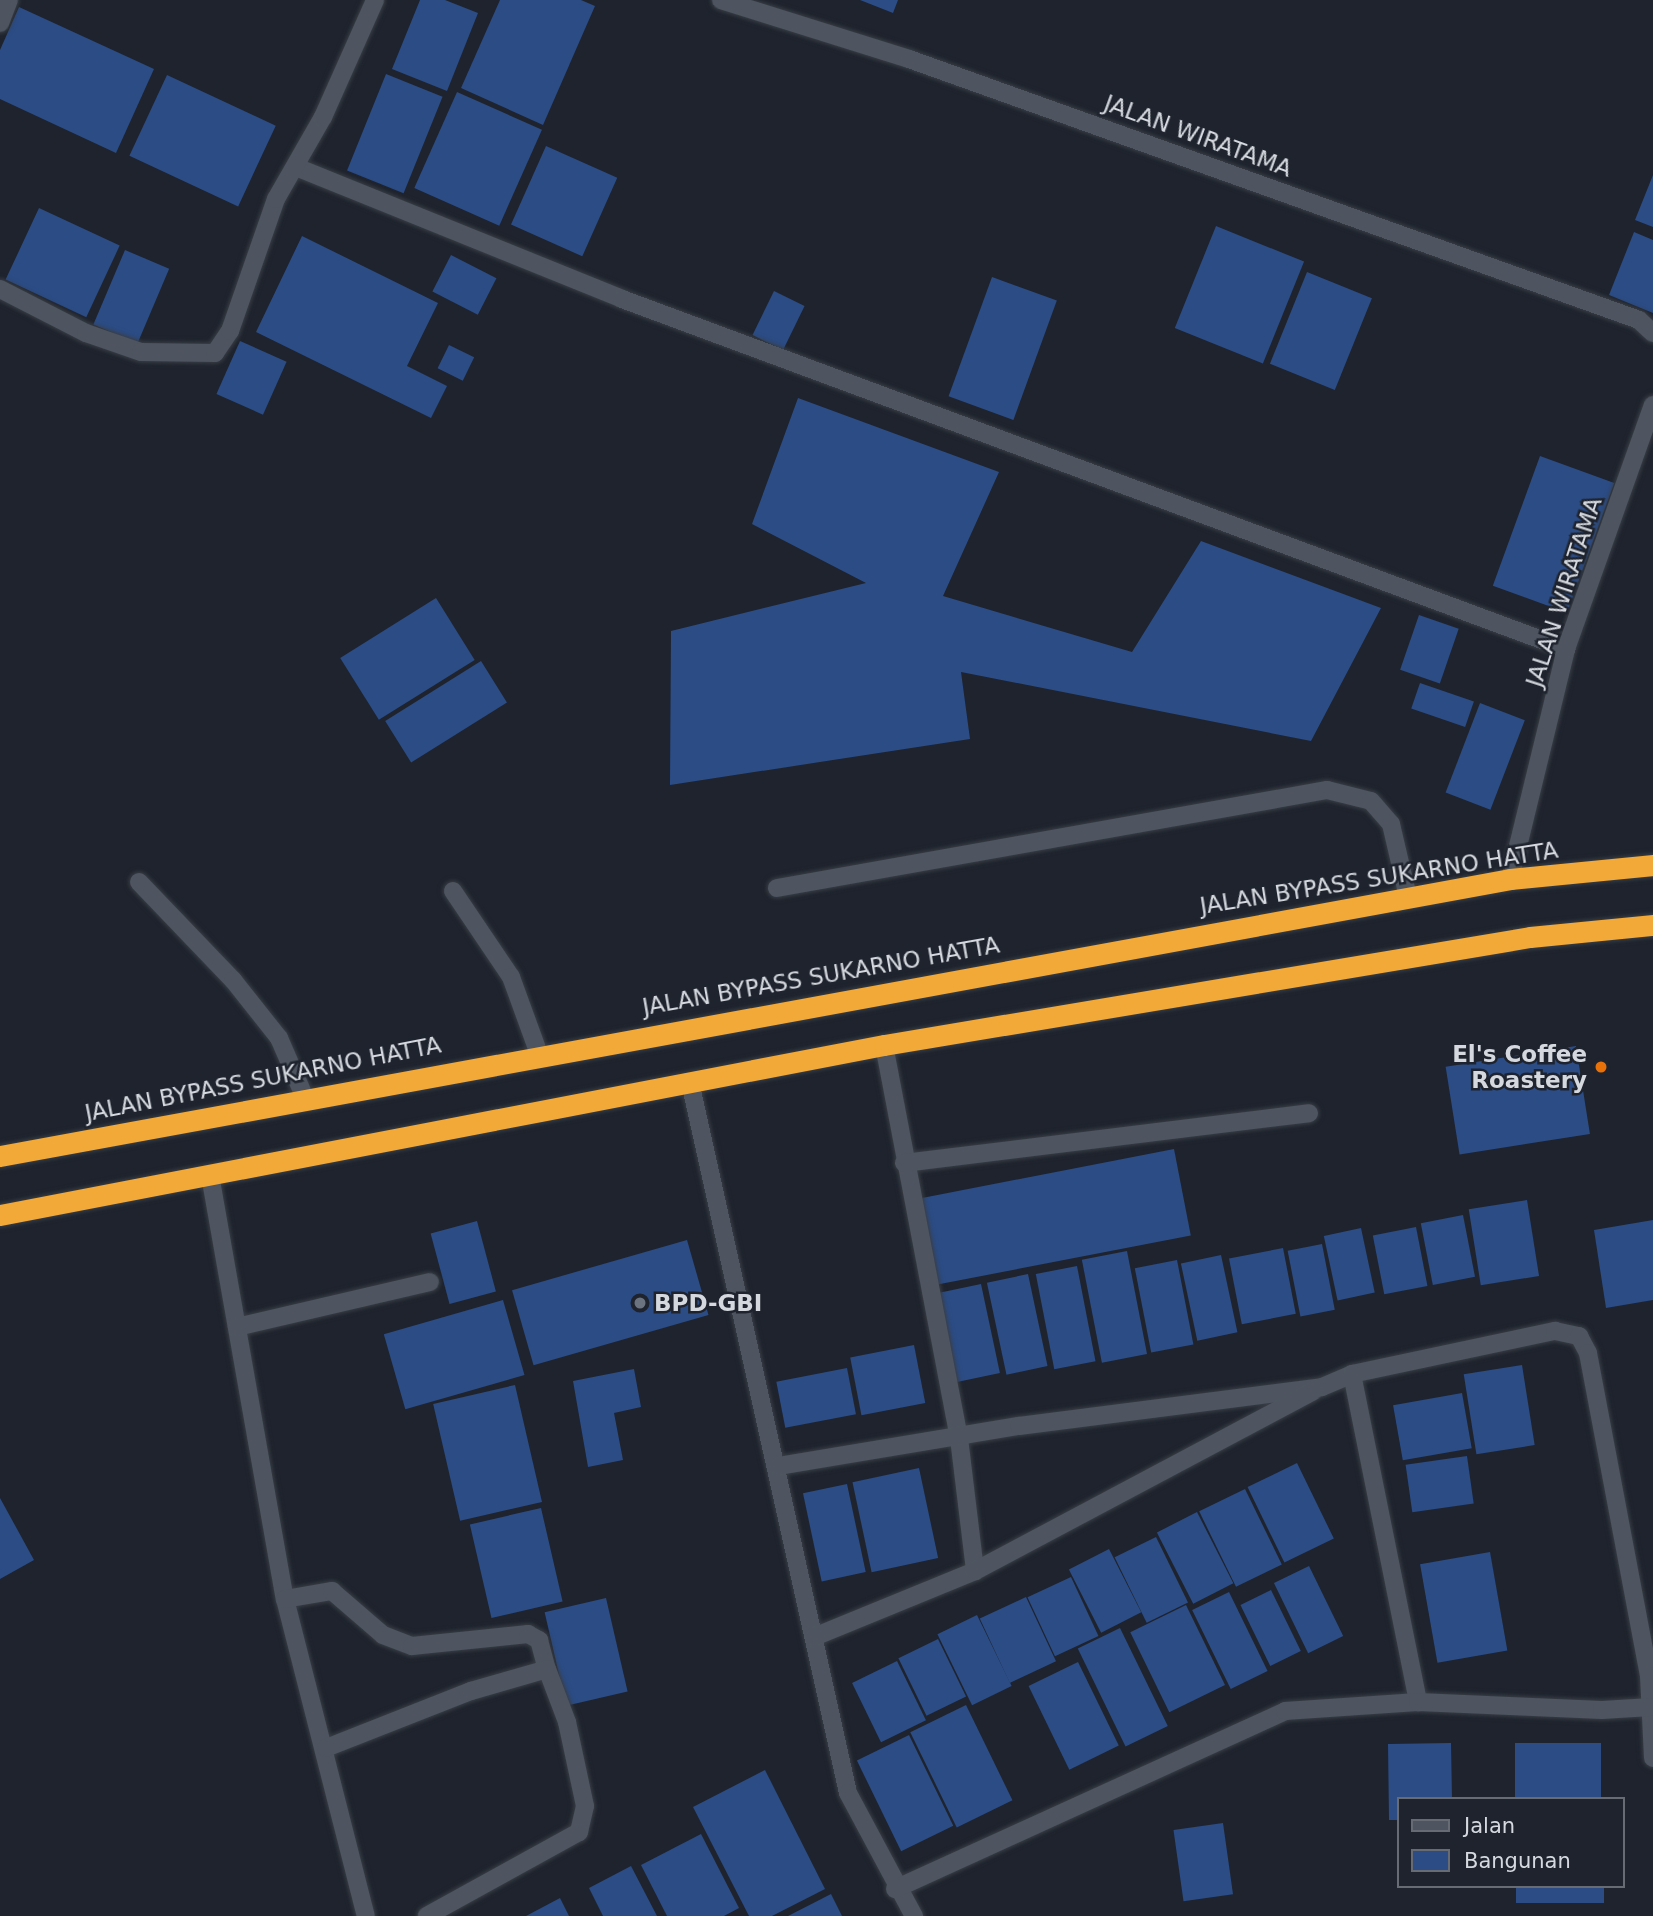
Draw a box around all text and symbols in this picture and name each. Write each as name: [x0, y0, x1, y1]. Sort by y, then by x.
street label: JALAN WIRATAMA: [1100, 89, 1296, 183]
street label: JALAN WIRATAMA: [1520, 494, 1608, 690]
street label: JALAN BYPASS SUKARNO HATTA: [1198, 836, 1560, 920]
street label: JALAN BYPASS SUKARNO HATTA: [640, 931, 1002, 1021]
street label: JALAN BYPASS SUKARNO HATTA: [83, 1031, 443, 1127]
place label: El's Coffee Roastery: [1452, 1040, 1587, 1094]
marker: El's Coffee Roastery: [1593, 1059, 1609, 1075]
place label: BPD-GBI: [654, 1289, 762, 1317]
marker: BPD-GBI: [632, 1295, 648, 1311]
legend: [1398, 1797, 1625, 1888]
text: Jalan: [1464, 1814, 1515, 1838]
text: Bangunan: [1464, 1849, 1571, 1873]

